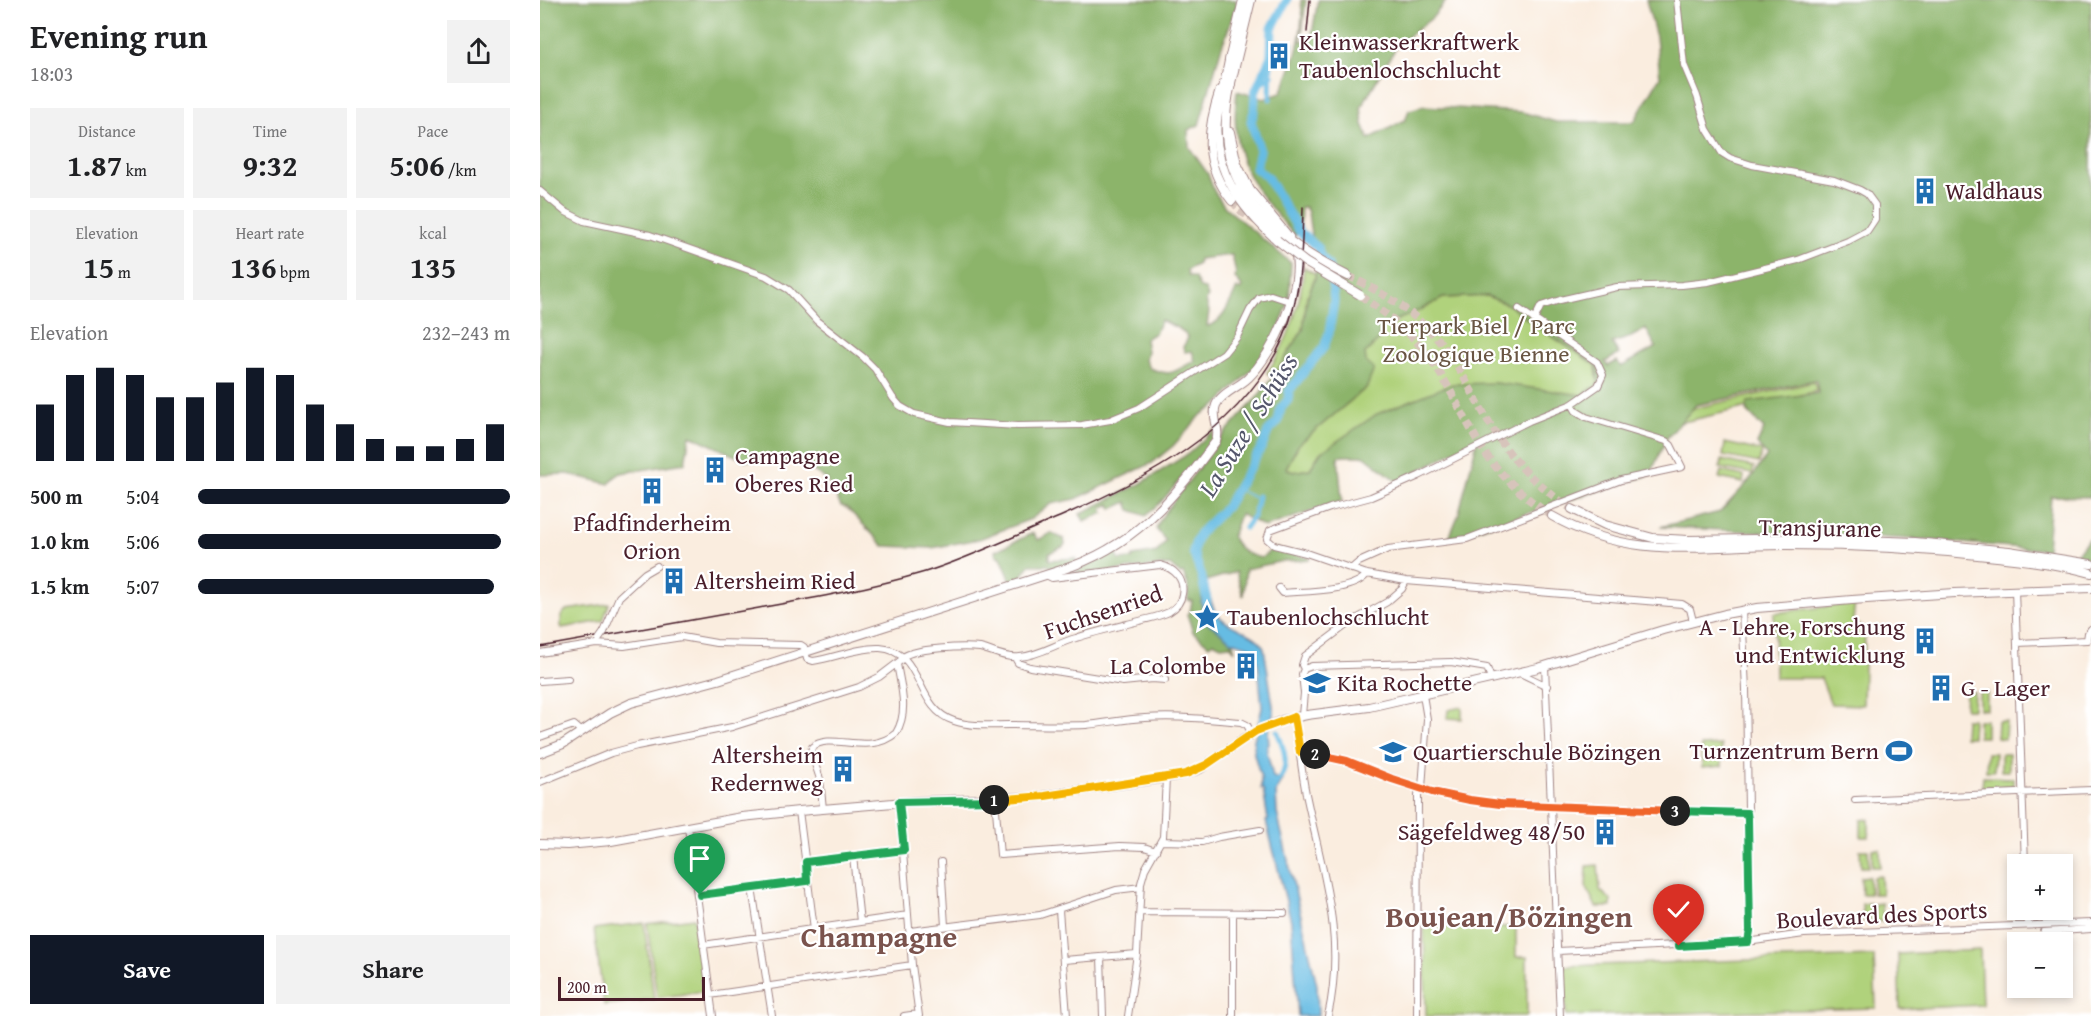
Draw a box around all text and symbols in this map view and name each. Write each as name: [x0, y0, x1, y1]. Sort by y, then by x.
text: Evening run: [30, 12, 207, 60]
button: share: [447, 20, 510, 83]
place label: Kleinwasserkraftwerk Taubenlochschlucht: [1299, 24, 1520, 87]
building icon: Kleinwasserkraftwerk Taubenlochschlucht: [1264, 41, 1294, 71]
text: 18:03: [30, 59, 73, 88]
text: Distance: [78, 119, 136, 143]
text: Time: [253, 119, 287, 143]
text: Pace: [418, 119, 448, 143]
text: 1.87: [67, 143, 122, 187]
text: 9:32: [242, 143, 298, 187]
text: 5:06: [389, 143, 444, 187]
text: km: [122, 158, 147, 182]
text: /km: [444, 158, 477, 182]
place label: Waldhaus: [1945, 173, 2043, 208]
building icon: Waldhaus: [1910, 176, 1940, 206]
text: Elevation: [76, 221, 138, 245]
text: Heart rate: [236, 221, 304, 245]
text: kcal: [419, 221, 447, 245]
text: 15: [83, 245, 114, 289]
text: 136: [230, 245, 277, 289]
text: 135: [410, 245, 456, 289]
text: m: [114, 260, 131, 284]
text: bpm: [277, 260, 310, 284]
park label: Tierpark Biel / Parc Zoologique Bienne: [1377, 308, 1575, 371]
text: Elevation: [30, 318, 108, 347]
text: 232–243 m: [422, 318, 510, 347]
water label: La Suze / Schüss: [1187, 345, 1308, 505]
place label: Campagne Oberes Ried: [735, 438, 854, 501]
building icon: Campagne Oberes Ried: [700, 455, 730, 485]
building icon: Pfadfinderheim Orion: [637, 476, 667, 506]
text: 500 m: [30, 482, 83, 511]
text: 5:04: [126, 482, 160, 511]
place label: Pfadfinderheim Orion: [573, 505, 731, 568]
street label: Transjurane: [1758, 509, 1882, 546]
text: 1.0 km: [30, 527, 89, 556]
text: 5:06: [126, 527, 160, 556]
place label: Altersheim Ried: [694, 563, 856, 598]
building icon: Altersheim Ried: [659, 566, 689, 596]
text: 1.5 km: [30, 572, 89, 601]
text: 5:07: [126, 572, 160, 601]
street label: Fuchsenried: [1039, 575, 1167, 648]
place label: Taubenlochschlucht: [1227, 599, 1430, 634]
place icon: Taubenlochschlucht: [1192, 602, 1222, 632]
place label: A - Lehre, Forschung und Entwicklung: [1699, 609, 1905, 672]
building icon: A - Lehre, Forschung und Entwicklung: [1910, 626, 1940, 656]
place label: La Colombe: [1110, 648, 1226, 683]
building icon: La Colombe: [1231, 651, 1261, 681]
place label: Kita Rochette: [1337, 665, 1472, 700]
school or university icon: Kita Rochette: [1302, 668, 1332, 698]
place label: G - Lager: [1961, 670, 2050, 705]
building icon: G - Lager: [1926, 673, 1956, 703]
place label: Turnzentrum Bern: [1689, 733, 1880, 768]
place label: Quartierschule Bözingen: [1413, 734, 1661, 769]
sports icon: Turnzentrum Bern: [1884, 736, 1914, 766]
place label: Altersheim Redernweg: [711, 737, 823, 800]
school or university icon: Quartierschule Bözingen: [1378, 737, 1408, 767]
pin: 2: [1300, 739, 1330, 769]
text: 2: [1311, 742, 1319, 766]
building icon: Altersheim Redernweg: [828, 754, 858, 784]
pin: 1: [979, 785, 1009, 815]
text: 1: [990, 788, 998, 812]
pin: 3: [1660, 796, 1690, 826]
text: 3: [1671, 799, 1679, 823]
place label: Sägefeldweg 48/50: [1398, 814, 1585, 849]
building icon: Sägefeldweg 48/50: [1590, 817, 1620, 847]
pin: [674, 833, 725, 895]
icon: arrive: [683, 842, 716, 875]
map controls: [2007, 854, 2073, 998]
button: +: [2007, 854, 2073, 920]
pin: [1653, 884, 1704, 946]
street label: Boulevard des Sports: [1776, 892, 1988, 938]
icon: check: [1662, 893, 1695, 926]
district label: Boujean/Bözingen: [1386, 894, 1633, 938]
district label: Champagne: [801, 914, 957, 958]
button: −: [2007, 932, 2073, 998]
button: Save: [30, 935, 264, 1004]
button: Share: [276, 935, 510, 1004]
scale bar: [558, 974, 705, 1002]
text: 200 m: [567, 975, 607, 999]

